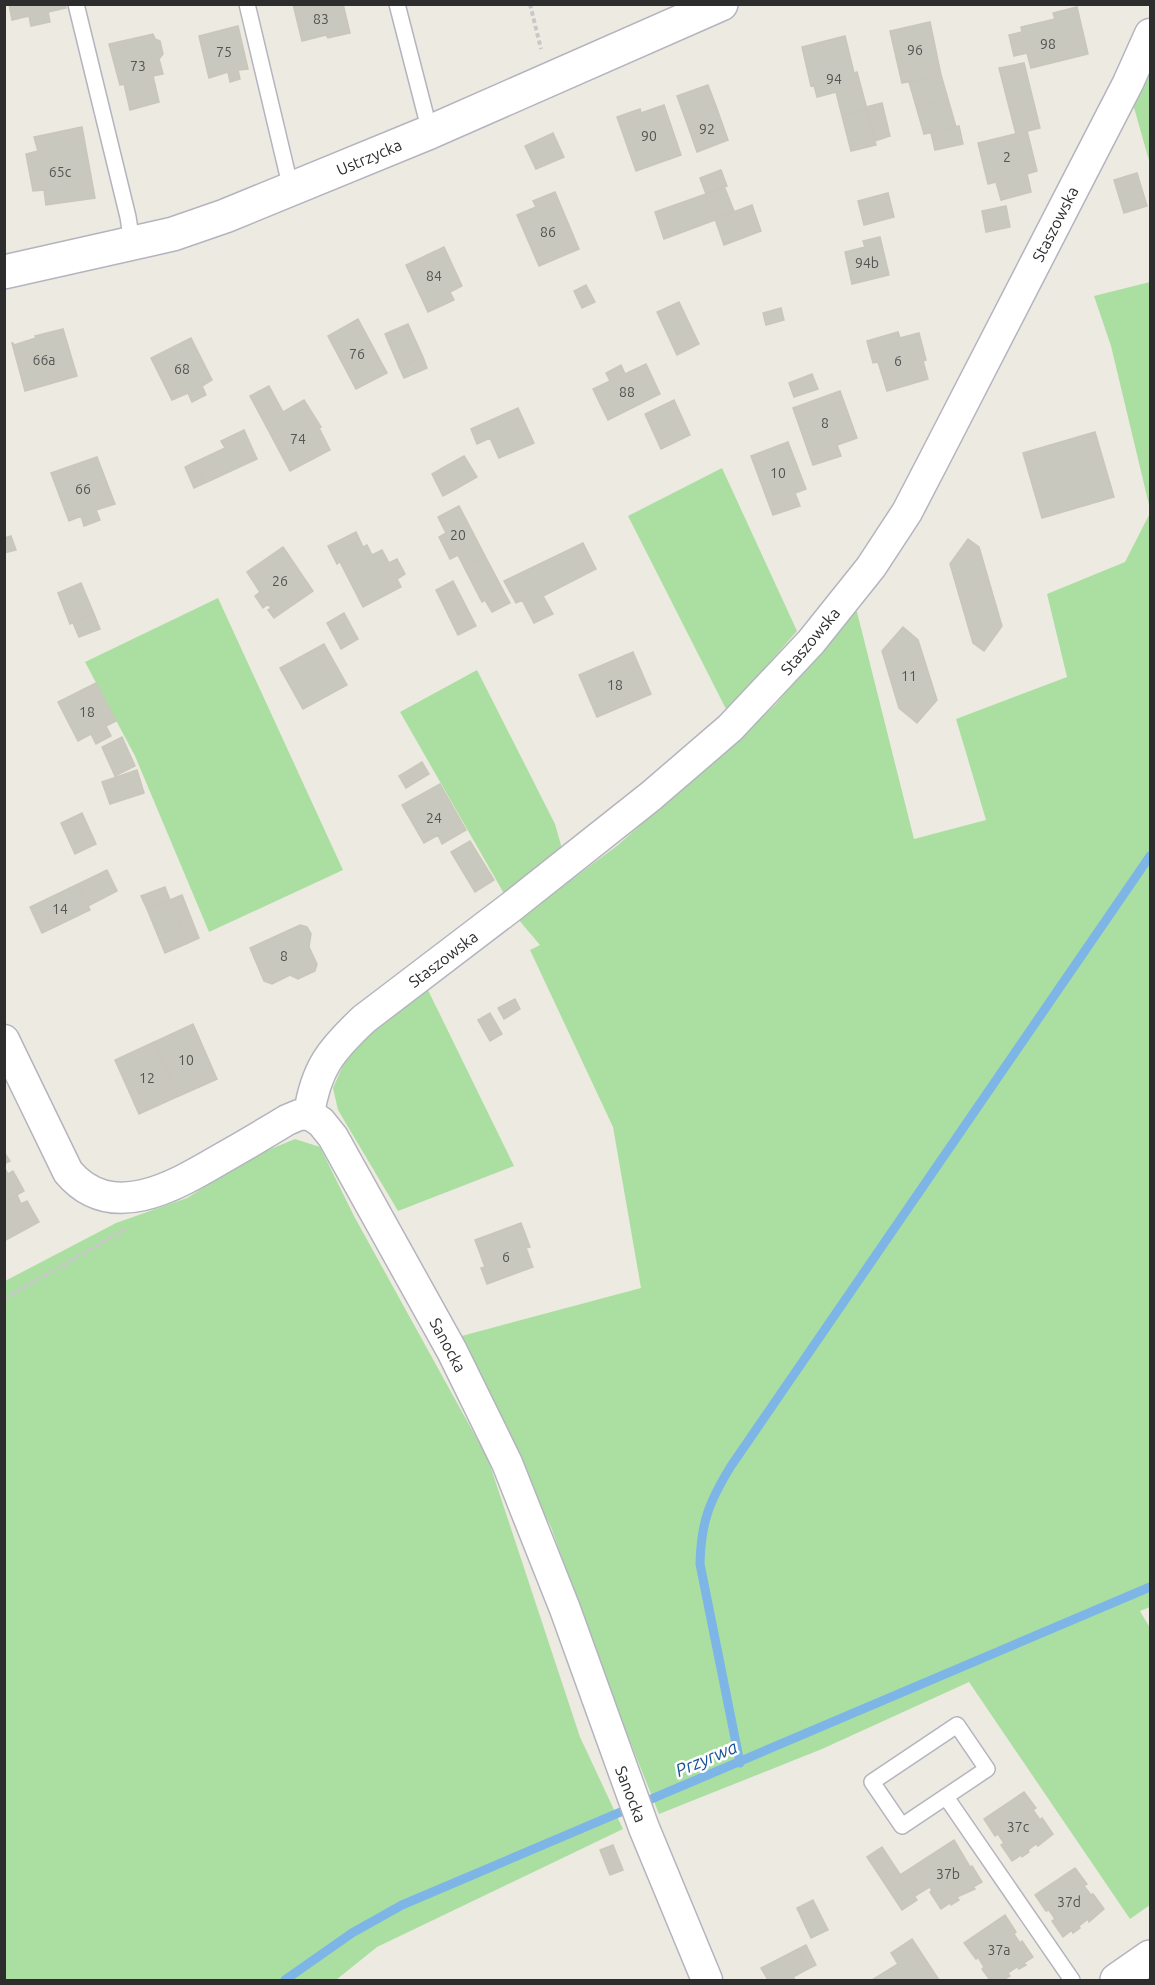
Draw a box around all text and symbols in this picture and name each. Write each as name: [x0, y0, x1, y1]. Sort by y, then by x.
house number: 83: [313, 11, 329, 27]
house number: 98: [1040, 36, 1056, 52]
house number: 96: [907, 42, 923, 58]
house number: 75: [216, 44, 232, 60]
house number: 73: [130, 58, 146, 74]
house number: 94: [826, 71, 842, 87]
house number: 92: [699, 121, 715, 137]
house number: 90: [641, 128, 657, 144]
street label: Ustrzycka: [334, 135, 404, 179]
house number: 2: [1003, 149, 1011, 165]
house number: 65c: [49, 164, 72, 180]
street label: Staszowska: [1028, 183, 1082, 265]
house number: 86: [540, 224, 556, 240]
house number: 94b: [855, 255, 879, 271]
house number: 84: [426, 268, 442, 284]
house number: 76: [349, 346, 365, 362]
house number: 66a: [33, 352, 56, 368]
house number: 6: [894, 353, 902, 369]
house number: 68: [174, 361, 190, 377]
house number: 88: [619, 384, 635, 400]
house number: 8: [821, 415, 829, 431]
house number: 74: [290, 431, 306, 447]
house number: 10: [770, 465, 786, 481]
house number: 66: [75, 481, 91, 497]
house number: 20: [450, 527, 466, 543]
house number: 26: [272, 573, 288, 589]
street label: Staszowska: [777, 604, 843, 678]
house number: 11: [901, 668, 917, 684]
house number: 18: [607, 677, 623, 693]
house number: 18: [79, 704, 95, 720]
house number: 24: [426, 810, 442, 826]
house number: 14: [52, 901, 68, 917]
street label: Staszowska: [405, 927, 481, 991]
house number: 8: [280, 948, 288, 964]
house number: 10: [178, 1052, 194, 1068]
house number: 12: [139, 1070, 155, 1086]
house number: 6: [502, 1249, 510, 1265]
street label: Sanocka: [426, 1315, 470, 1375]
water label: Przyrwa: [672, 1736, 740, 1780]
street label: Sanocka: [612, 1763, 650, 1825]
house number: 37c: [1007, 1819, 1030, 1835]
house number: 37b: [936, 1866, 960, 1882]
house number: 37d: [1057, 1894, 1081, 1910]
house number: 37a: [988, 1942, 1011, 1958]

